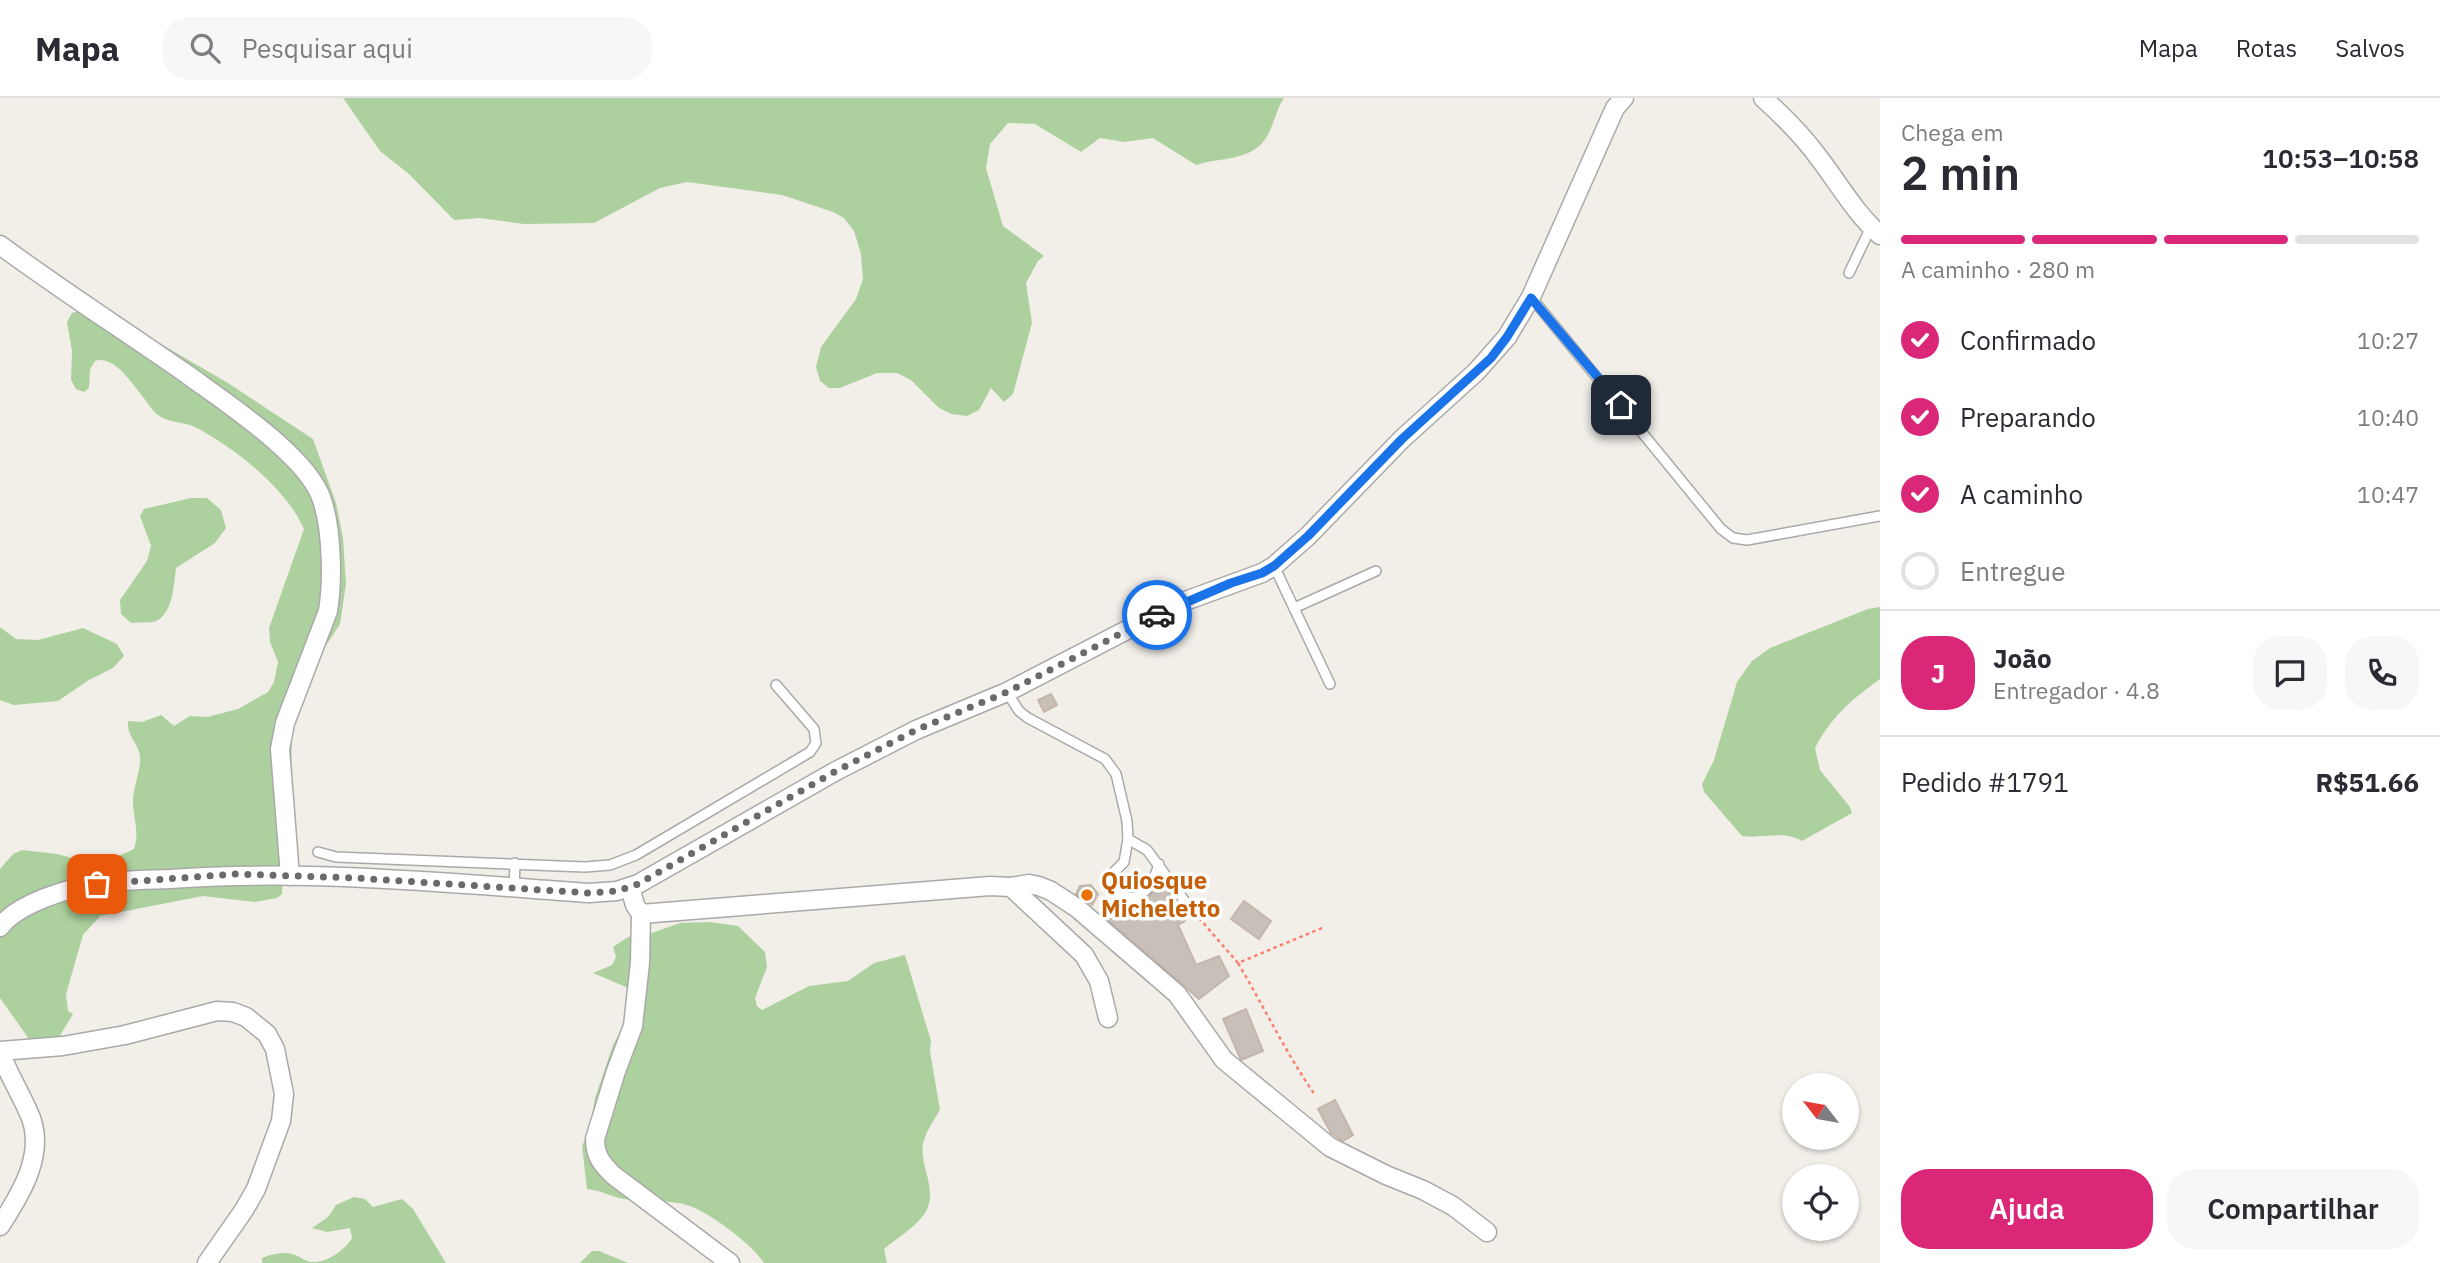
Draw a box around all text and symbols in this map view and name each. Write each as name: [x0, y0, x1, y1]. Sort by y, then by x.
search box: [162, 17, 652, 80]
text: Mapa: [35, 27, 120, 70]
icon: search: [186, 29, 224, 67]
text: Pesquisar aqui: [242, 31, 413, 65]
text: Mapa: [2139, 32, 2198, 64]
text: Rotas: [2236, 32, 2297, 64]
text: Salvos: [2335, 32, 2405, 64]
text: Chega em: [1901, 117, 2003, 147]
text: 10:53–10:58: [2262, 141, 2419, 175]
text: 2 min: [1901, 143, 2020, 203]
text: A caminho · 280 m: [1901, 254, 2095, 284]
icon: check: [1901, 321, 1939, 359]
text: Confirmado: [1960, 323, 2096, 357]
text: 10:27: [2357, 325, 2419, 355]
pin: [1591, 375, 1651, 435]
icon: home: [1602, 386, 1640, 424]
icon: check: [1901, 398, 1939, 436]
text: Preparando: [1960, 400, 2096, 434]
text: 10:40: [2357, 402, 2419, 432]
icon: check: [1901, 475, 1939, 513]
text: A caminho: [1960, 477, 2083, 511]
text: 10:47: [2357, 479, 2419, 509]
text: Entregue: [1960, 554, 2065, 588]
courier: [1122, 580, 1192, 650]
icon: car: [1138, 596, 1176, 634]
button: chat: [2253, 636, 2327, 710]
button: phone: [2345, 636, 2419, 710]
text: João: [1993, 641, 2052, 675]
text: J: [1931, 656, 1945, 690]
text: Entregador · 4.8: [1993, 675, 2160, 705]
text: Pedido #1791: [1901, 765, 2069, 799]
text: R$51.66: [2315, 765, 2419, 799]
pin: [67, 854, 127, 914]
place label: Quiosque Micheletto: [1101, 864, 1220, 924]
icon: bag: [78, 865, 116, 903]
marker: Quiosque Micheletto: [1079, 887, 1095, 903]
north arrow: [1782, 1073, 1858, 1150]
map controls: [1782, 1073, 1859, 1241]
button: locate: [1782, 1164, 1859, 1241]
button: Ajuda: [1901, 1169, 2153, 1249]
button: Compartilhar: [2167, 1169, 2419, 1249]

